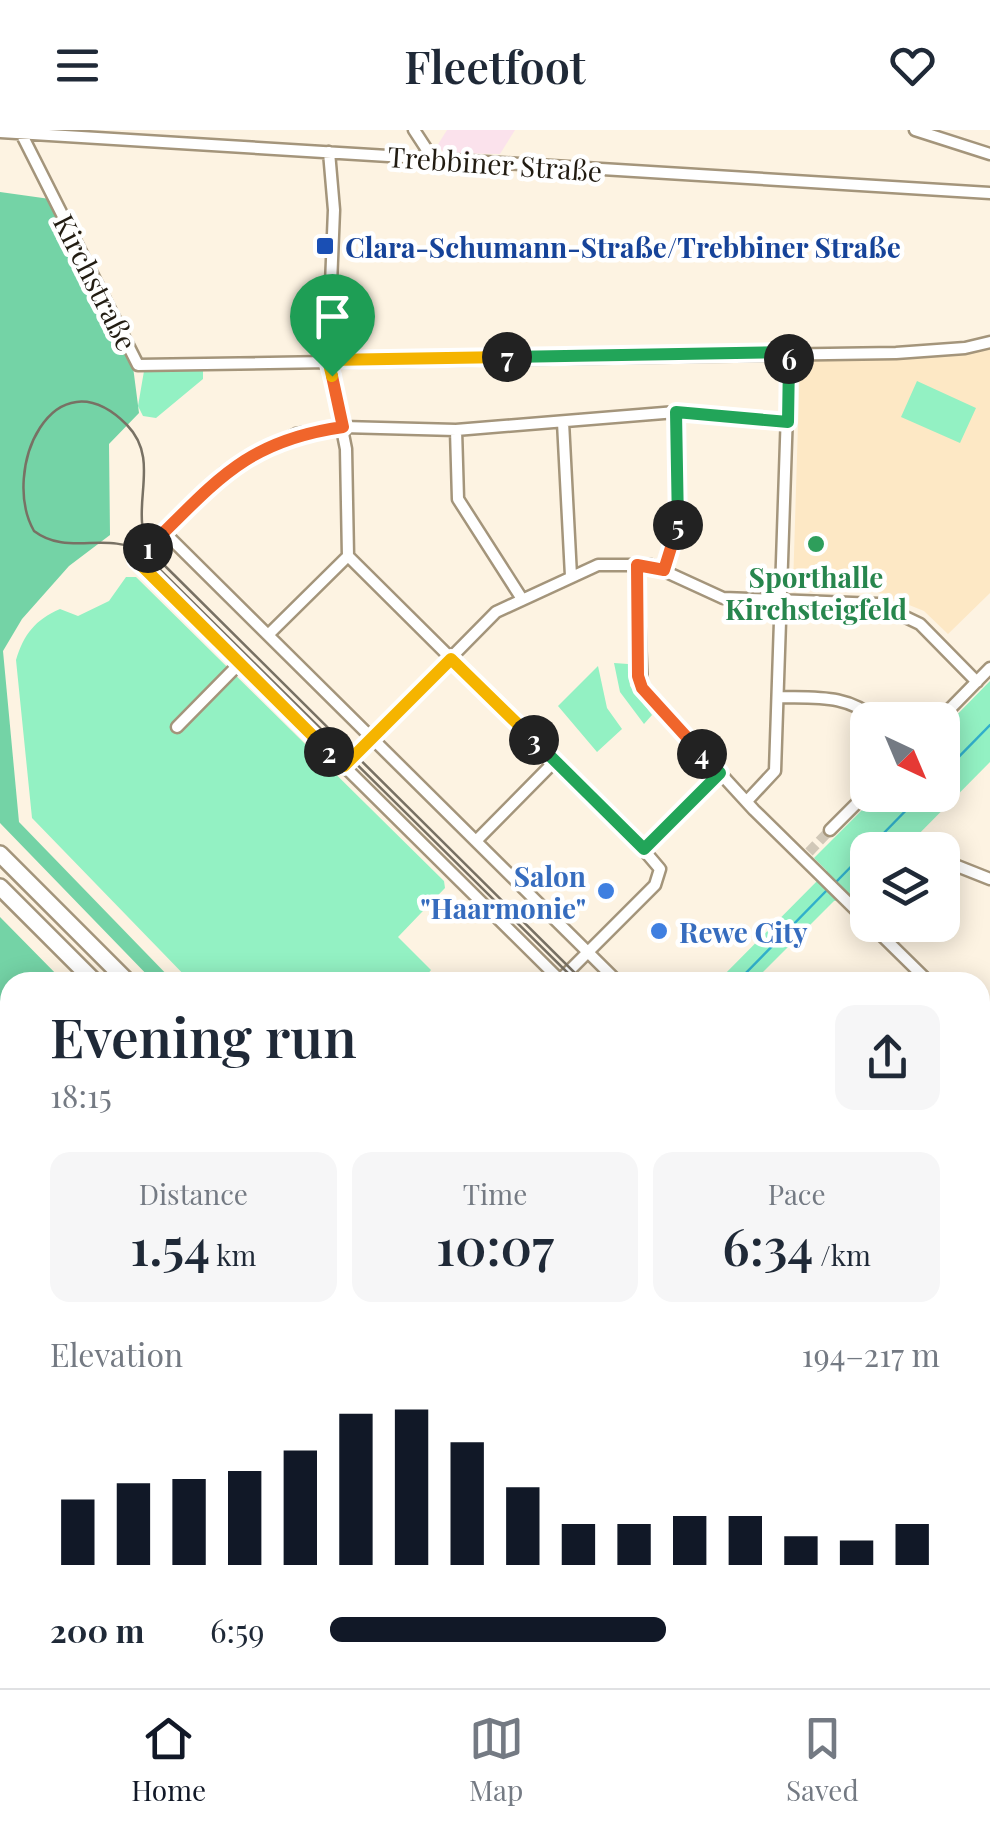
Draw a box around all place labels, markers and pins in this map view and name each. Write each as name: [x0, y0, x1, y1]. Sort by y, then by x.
place label: Clara-Schumann-Straße/Trebbiner Straße: [345, 228, 901, 265]
marker: Clara-Schumann-Straße/Trebbiner Straße: [314, 235, 336, 257]
pin: [290, 274, 375, 377]
pin: 7: [482, 332, 532, 382]
pin: 6: [764, 334, 814, 384]
pin: 5: [653, 500, 703, 550]
pin: 1: [123, 523, 173, 573]
marker: Sporthalle Kirchsteigfeld: [805, 533, 827, 555]
place label: Sporthalle Kirchsteigfeld: [725, 558, 907, 627]
pin: 3: [509, 715, 559, 765]
pin: 2: [304, 727, 354, 777]
pin: 4: [677, 729, 727, 779]
place label: Salon "Haarmonie": [420, 857, 586, 926]
marker: Salon "Haarmonie": [595, 880, 617, 902]
place label: Rewe City: [679, 913, 808, 950]
marker: Rewe City: [648, 920, 670, 942]

